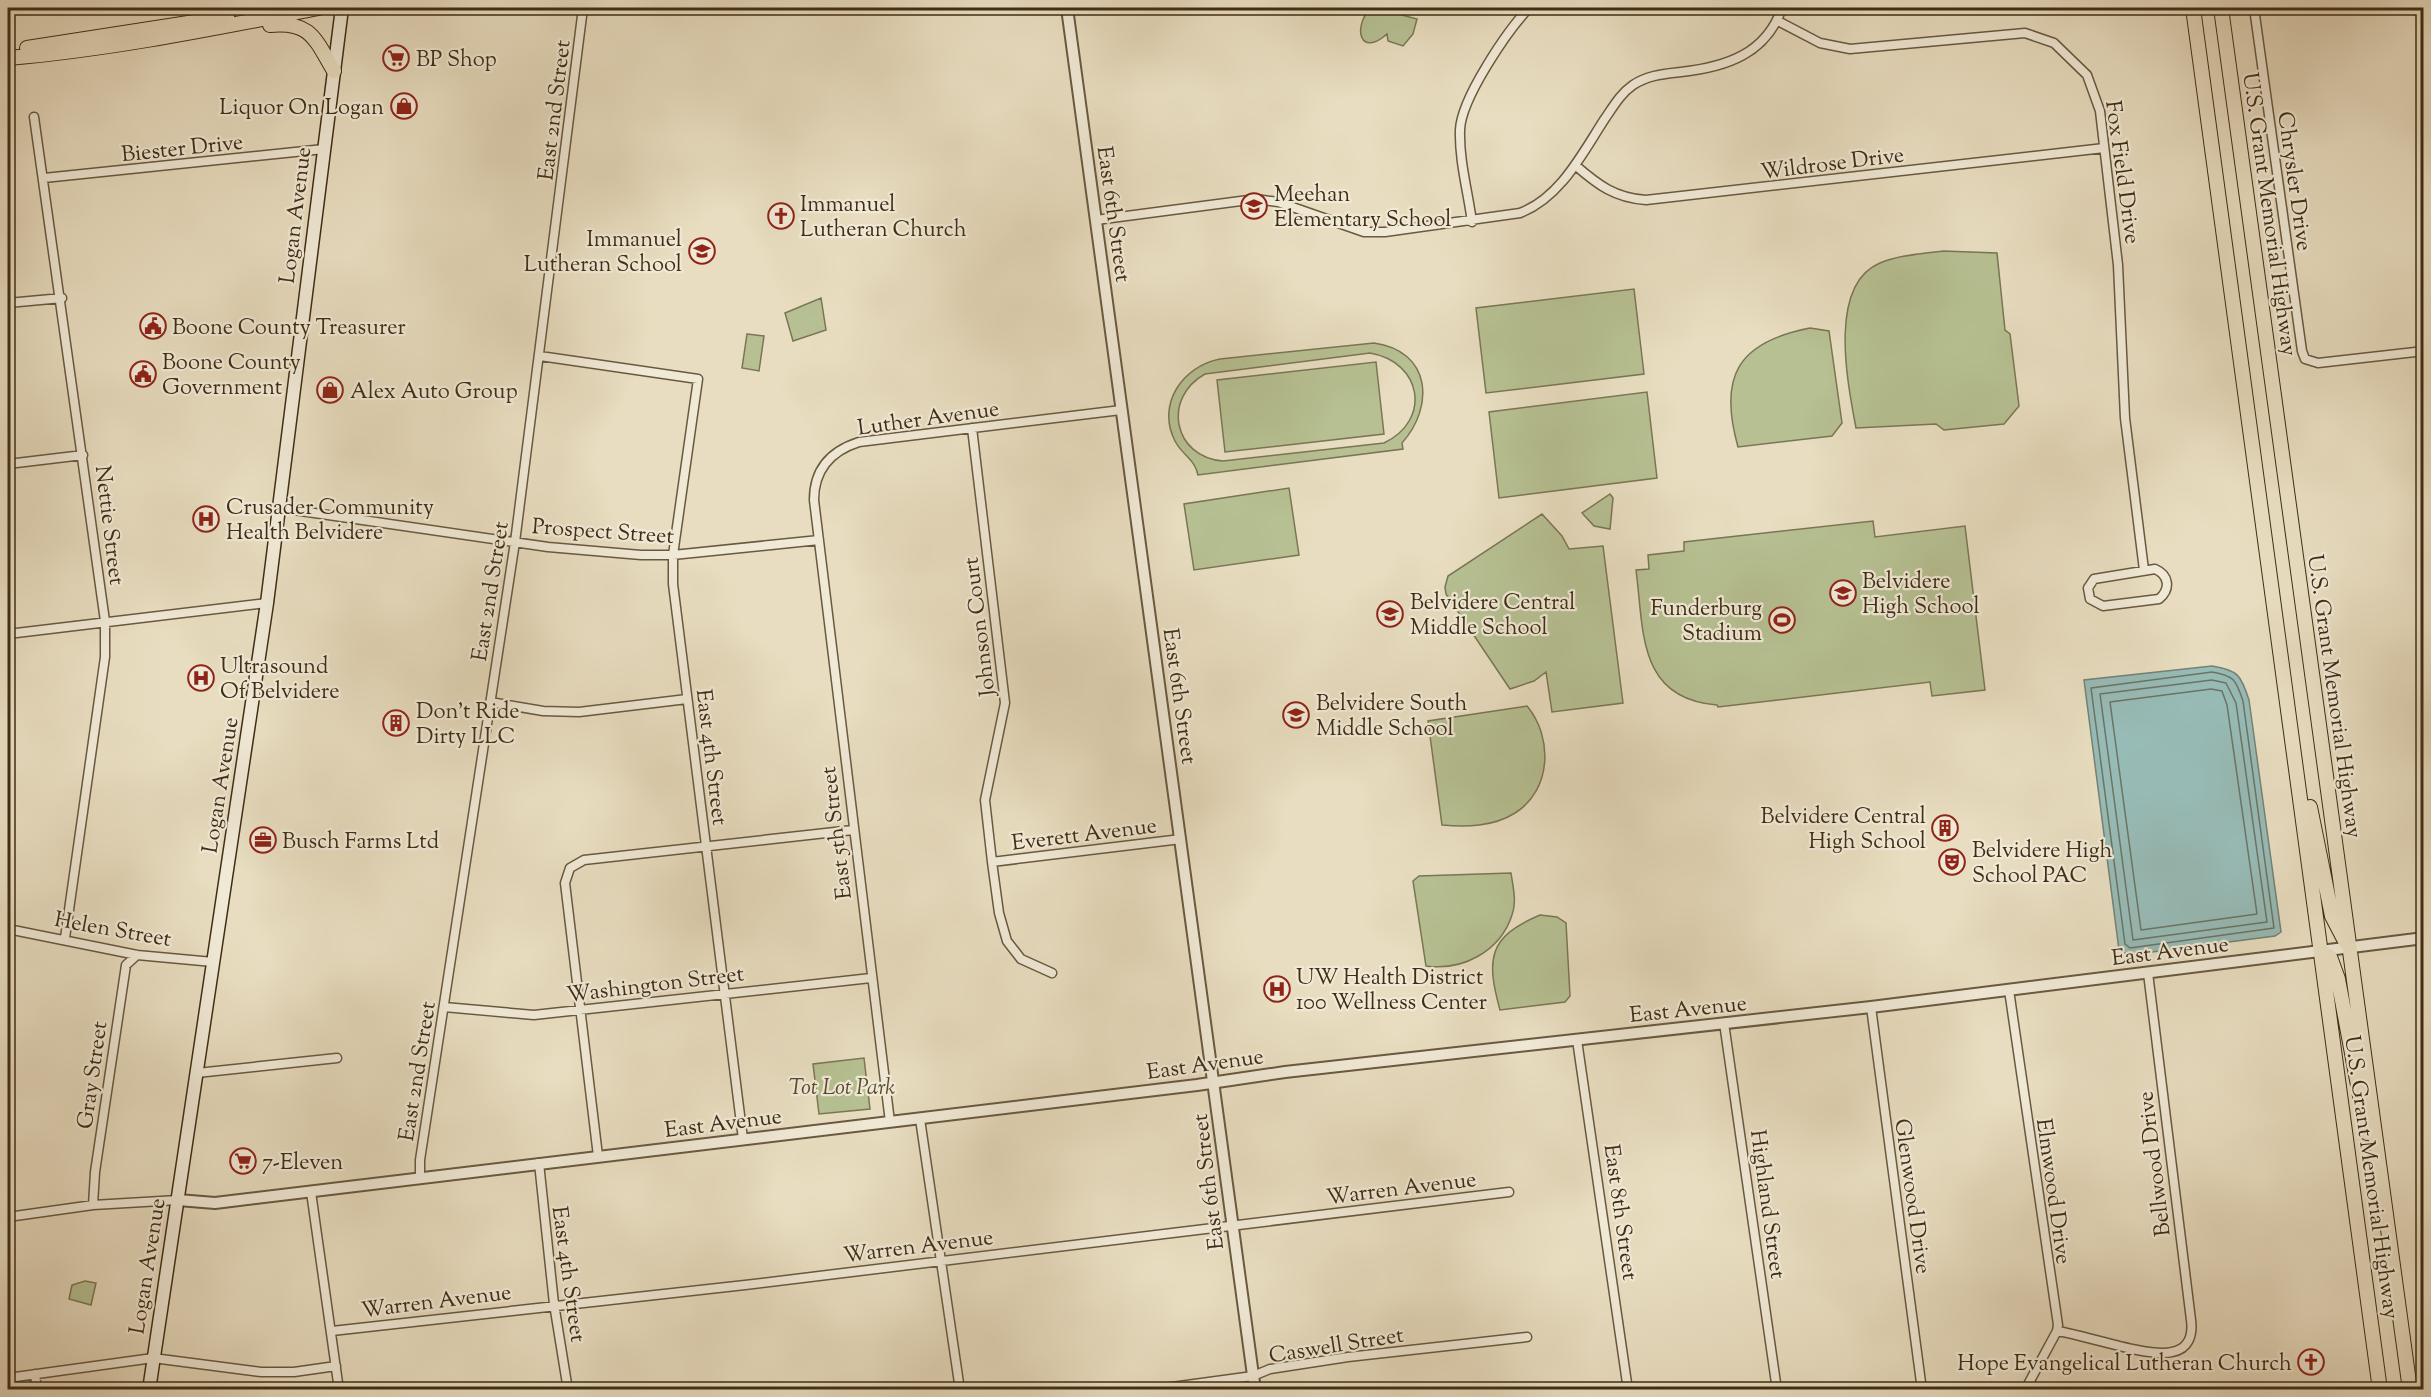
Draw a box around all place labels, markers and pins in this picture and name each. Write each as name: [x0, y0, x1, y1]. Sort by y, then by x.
supermarket icon: BP Shop: [381, 43, 411, 73]
place label: BP Shop: [416, 45, 497, 77]
shop icon: Liquor On Logan: [389, 91, 419, 121]
place label: Liquor On Logan: [219, 93, 384, 125]
place label: Meehan Elementary School: [1274, 180, 1451, 237]
place label: Immanuel Lutheran Church: [800, 190, 967, 247]
school or university icon: Meehan Elementary School: [1239, 191, 1269, 221]
church icon: Immanuel Lutheran Church: [766, 201, 796, 231]
place label: Immanuel Lutheran School: [524, 225, 682, 282]
school or university icon: Immanuel Lutheran School: [687, 236, 717, 266]
public building icon: Boone County Treasurer: [138, 311, 168, 341]
place label: Boone County Treasurer: [172, 313, 406, 345]
place label: Boone County Government: [162, 348, 301, 405]
public building icon: Boone County Government: [128, 359, 158, 389]
shop icon: Alex Auto Group: [315, 375, 345, 405]
place label: Alex Auto Group: [350, 377, 518, 409]
place label: Crusader Community Health Belvidere: [226, 493, 434, 550]
hospital icon: Crusader Community Health Belvidere: [191, 504, 221, 534]
place label: Belvidere High School: [1862, 567, 1980, 624]
school or university icon: Belvidere High School: [1828, 578, 1858, 608]
place label: Belvidere Central Middle School: [1410, 588, 1575, 645]
place label: Funderburg Stadium: [1651, 594, 1762, 651]
school or university icon: Belvidere Central Middle School: [1375, 599, 1405, 629]
sports icon: Funderburg Stadium: [1767, 605, 1797, 635]
place label: Ultrasound Of Belvidere: [220, 652, 340, 709]
hospital icon: Ultrasound Of Belvidere: [186, 663, 216, 693]
place label: Belvidere South Middle School: [1316, 689, 1468, 746]
place label: Don’t Ride Dirty LLC: [416, 697, 520, 754]
school or university icon: Belvidere South Middle School: [1281, 700, 1311, 730]
building icon: Don’t Ride Dirty LLC: [381, 708, 411, 738]
place label: Belvidere Central High School: [1761, 802, 1926, 859]
building icon: Belvidere Central High School: [1930, 813, 1960, 843]
office icon: Busch Farms Ltd: [248, 825, 278, 855]
place label: Busch Farms Ltd: [282, 827, 439, 859]
place label: Belvidere High School PAC: [1972, 836, 2112, 893]
theatre icon: Belvidere High School PAC: [1937, 847, 1967, 877]
place label: UW Health District 100 Wellness Center: [1296, 963, 1487, 1020]
hospital icon: UW Health District 100 Wellness Center: [1262, 974, 1292, 1004]
supermarket icon: 7-Eleven: [228, 1146, 258, 1176]
place label: 7-Eleven: [262, 1148, 343, 1180]
church icon: Hope Evangelical Lutheran Church: [2296, 1347, 2326, 1377]
place label: Hope Evangelical Lutheran Church: [1957, 1349, 2292, 1381]

